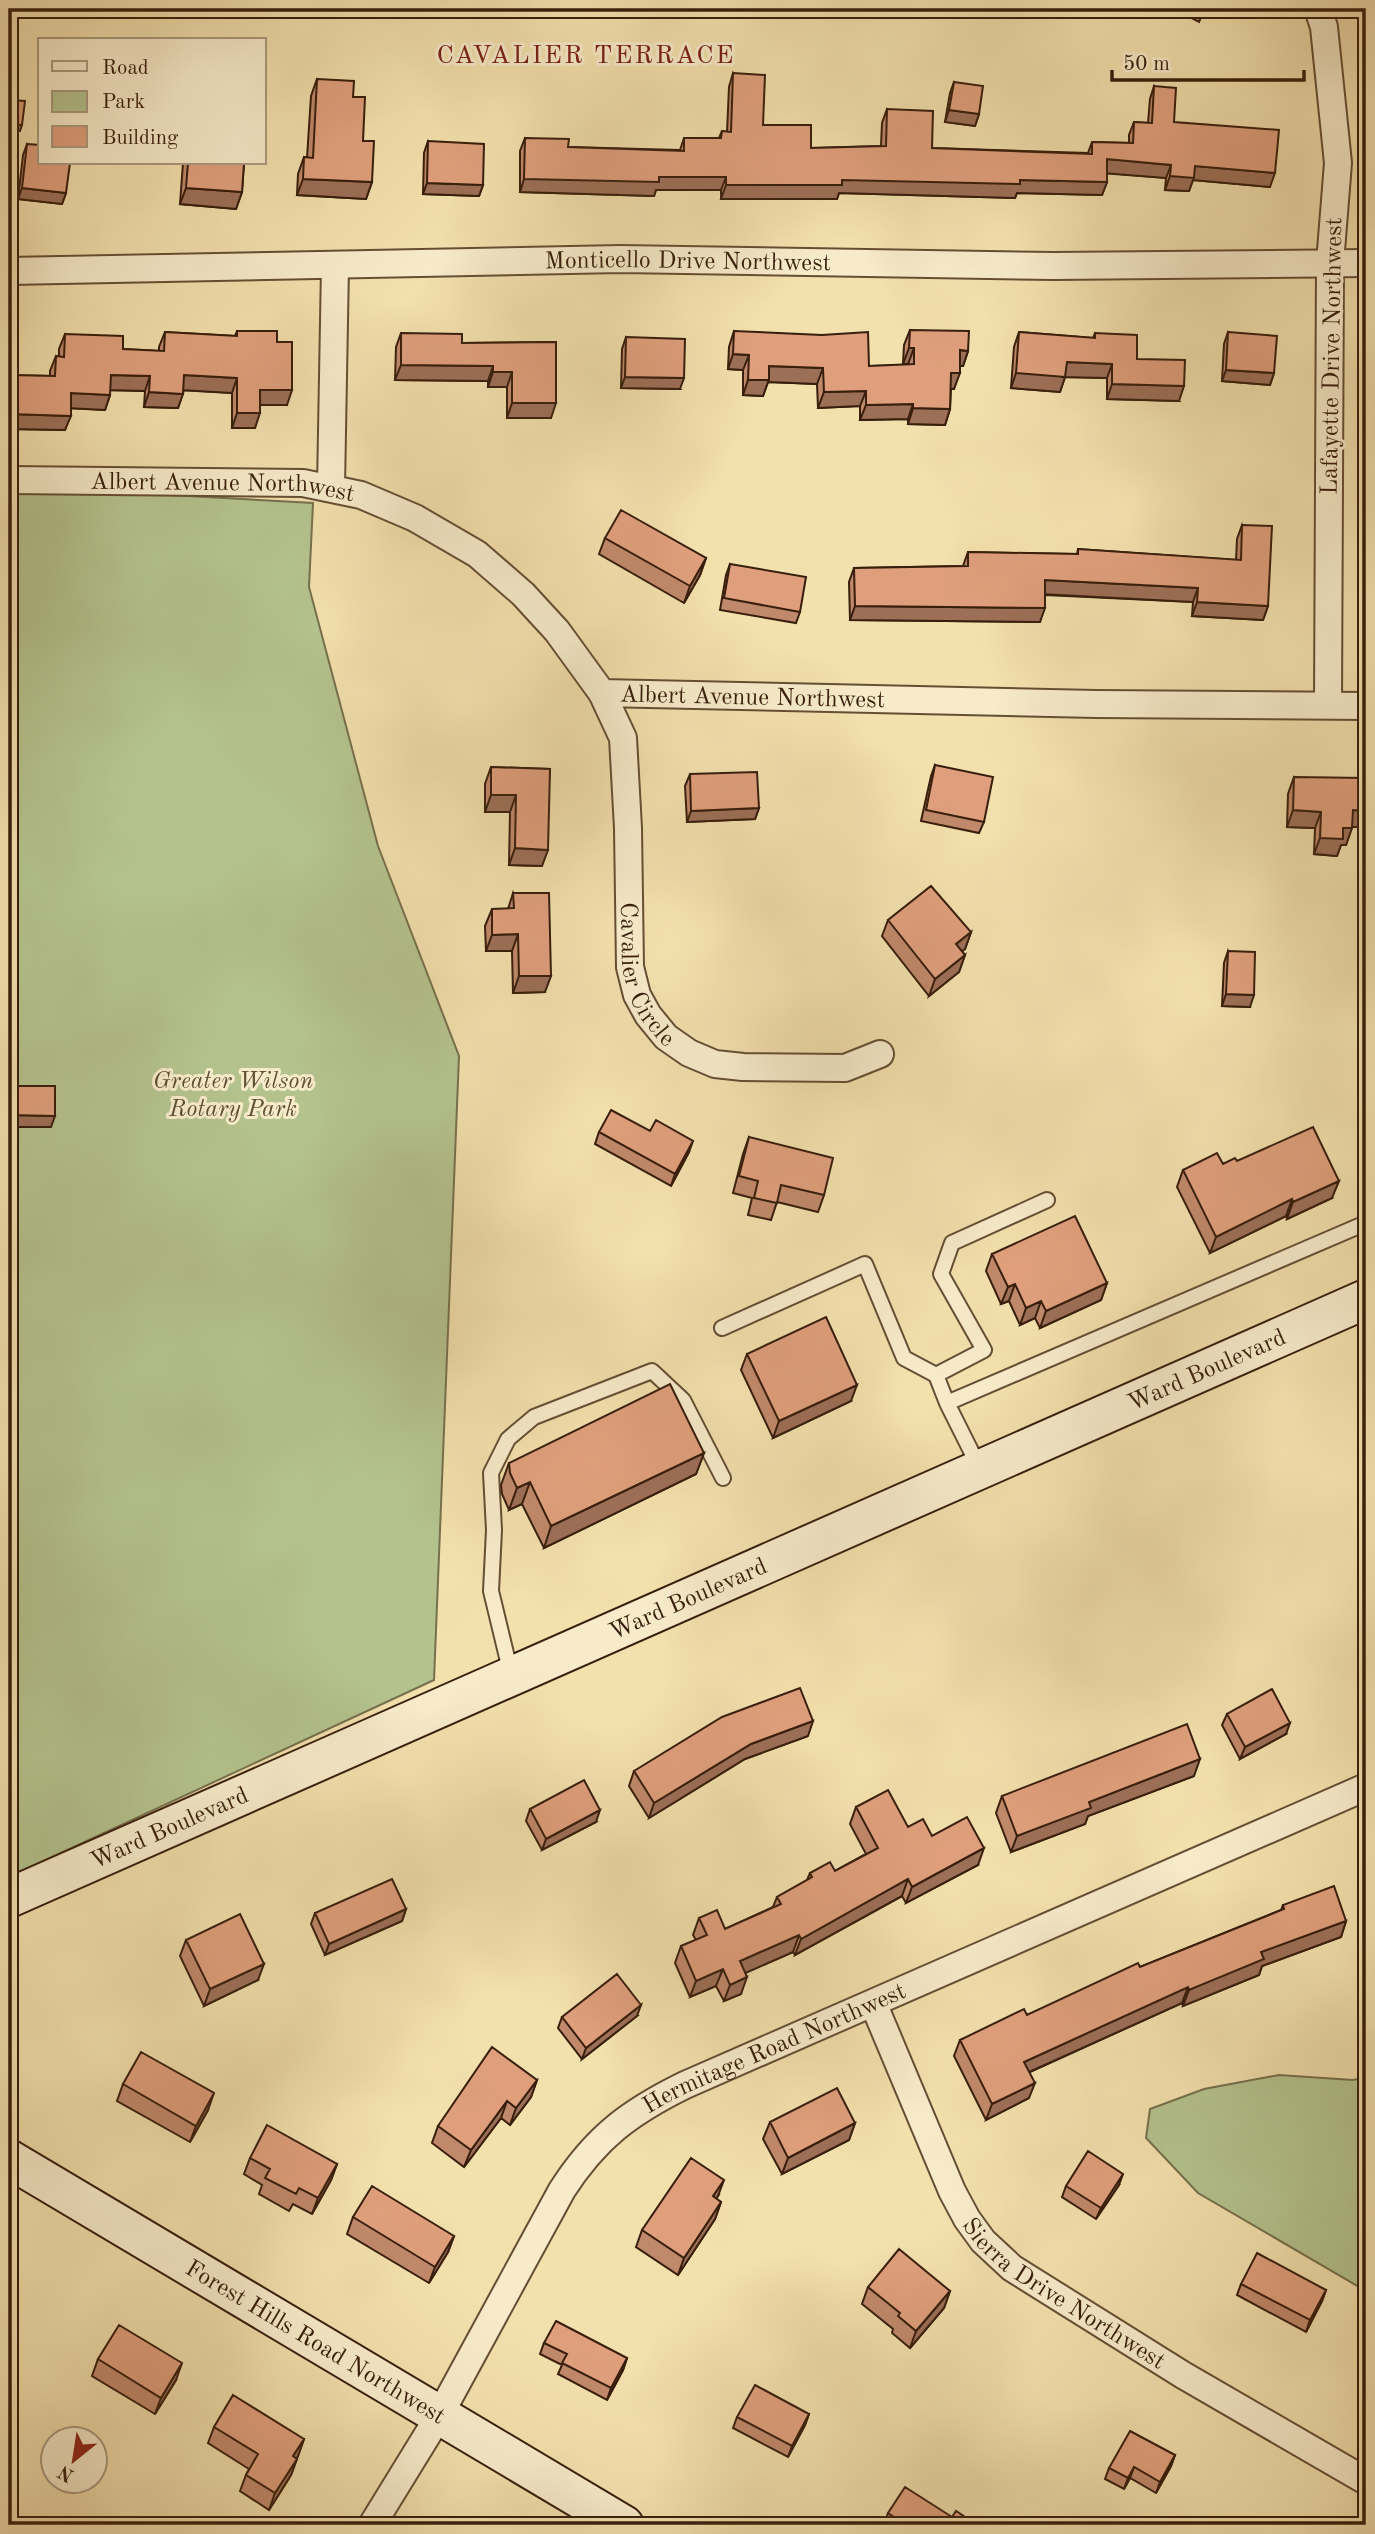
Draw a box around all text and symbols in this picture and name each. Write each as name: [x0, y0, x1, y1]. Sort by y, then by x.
legend: [38, 38, 266, 164]
scale bar: [1112, 38, 1305, 82]
district label: CAVALIER TERRACE: [436, 43, 736, 69]
text: 50 m: [1123, 54, 1170, 75]
text: Road: [102, 58, 149, 79]
text: Park: [102, 92, 145, 113]
text: Building: [102, 128, 179, 149]
street label: Lafayette Drive Northwest: [1319, 217, 1347, 495]
street label: Monticello Drive Northwest: [544, 249, 831, 276]
street label: Albert Avenue Northwest: [90, 471, 357, 507]
street label: Albert Avenue Northwest: [620, 683, 885, 713]
street label: Cavalier Circle: [615, 902, 678, 1053]
park label: Greater Wilson Rotary Park: [153, 1070, 313, 1122]
street label: Ward Boulevard: [1125, 1326, 1290, 1416]
street label: Ward Boulevard: [606, 1555, 771, 1645]
street label: Ward Boulevard: [87, 1784, 252, 1874]
street label: Hermitage Road Northwest: [639, 1980, 910, 2119]
street label: Sierra Drive Northwest: [957, 2214, 1169, 2375]
street label: Forest Hills Road Northwest: [181, 2257, 449, 2430]
north arrow: [38, 2426, 108, 2496]
text: N: [55, 2460, 78, 2484]

